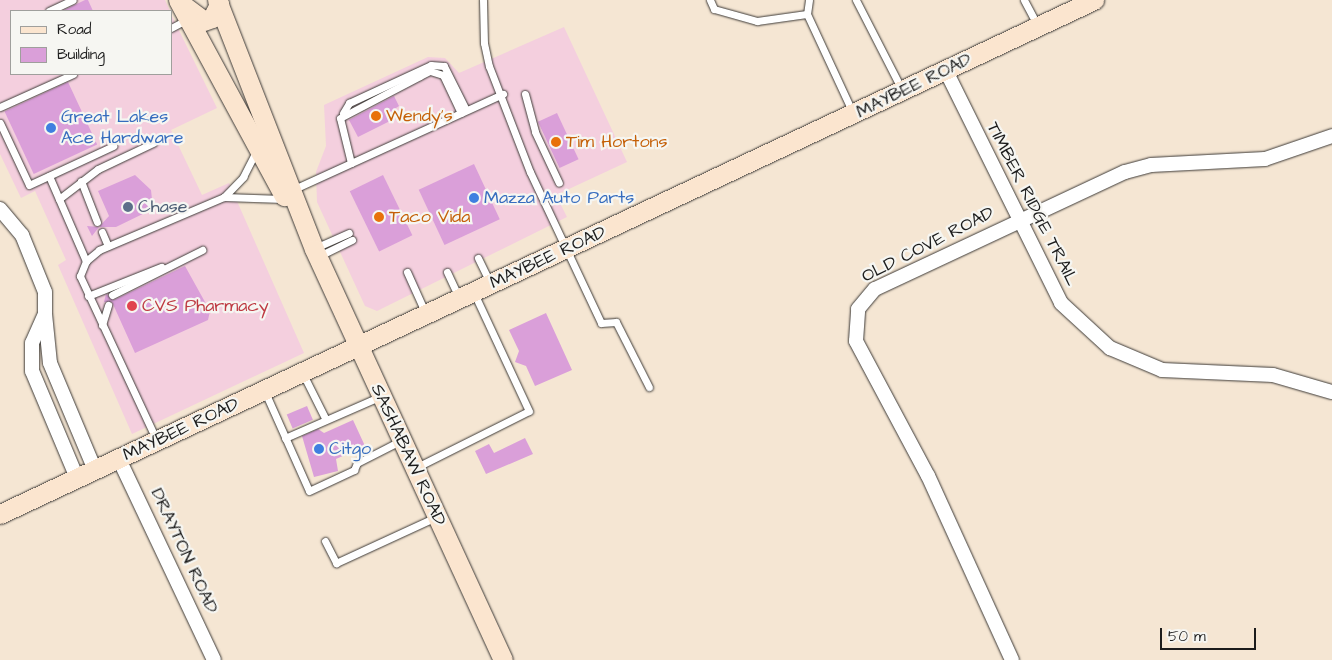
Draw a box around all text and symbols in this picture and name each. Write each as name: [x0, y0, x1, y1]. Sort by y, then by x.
legend: [10, 10, 172, 75]
text: Road: [57, 19, 91, 40]
text: Building: [57, 44, 105, 65]
street label: MAYBEE ROAD: [853, 49, 975, 123]
place label: Wendy's: [386, 105, 453, 127]
place label: Great Lakes Ace Hardware: [61, 107, 183, 150]
marker: Wendy's: [370, 110, 382, 122]
street label: TIMBER RIDGE TRAIL: [981, 119, 1083, 289]
marker: Great Lakes Ace Hardware: [45, 122, 57, 134]
place label: Tim Hortons: [566, 131, 668, 153]
marker: Tim Hortons: [550, 136, 562, 148]
place label: Mazza Auto Parts: [484, 187, 634, 209]
marker: Mazza Auto Parts: [468, 192, 480, 204]
place label: Chase: [138, 196, 188, 218]
marker: Chase: [122, 201, 134, 213]
street label: OLD COVE ROAD: [858, 202, 998, 288]
place label: Taco Vida: [389, 206, 470, 228]
marker: Taco Vida: [373, 211, 385, 223]
street label: MAYBEE ROAD: [487, 222, 609, 294]
place label: CVS Pharmacy: [142, 295, 269, 317]
marker: CVS Pharmacy: [126, 300, 138, 312]
street label: SASHABAW ROAD: [366, 381, 450, 529]
street label: MAYBEE ROAD: [120, 394, 242, 466]
place label: Citgo: [329, 438, 371, 460]
marker: Citgo: [313, 443, 325, 455]
street label: DRAYTON ROAD: [146, 485, 222, 617]
scale bar: [1162, 618, 1258, 650]
text: 50 m: [1168, 626, 1206, 647]

